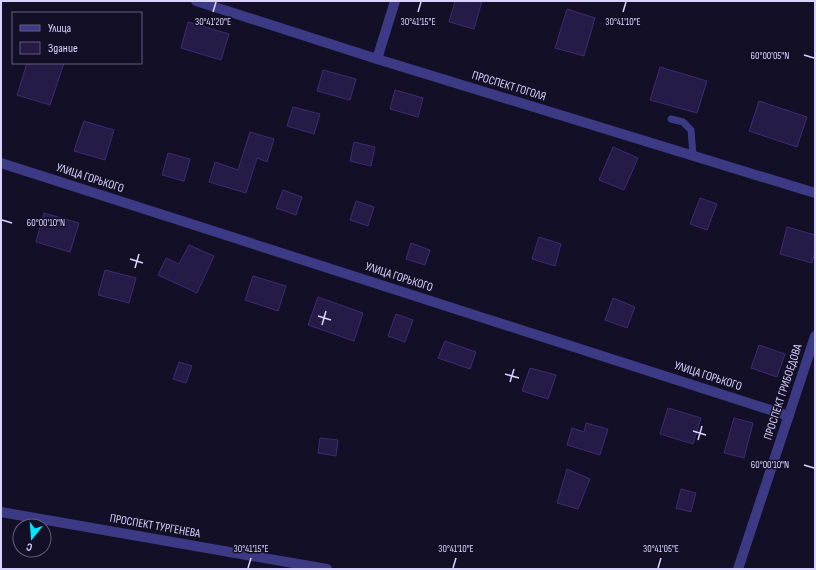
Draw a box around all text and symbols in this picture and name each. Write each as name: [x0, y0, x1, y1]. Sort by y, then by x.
legend: [12, 12, 142, 64]
text: 30°41'20"E: [195, 16, 231, 28]
text: 30°41'15"E: [400, 16, 436, 28]
text: 30°41'10"E: [605, 16, 641, 28]
text: Улица: [48, 21, 72, 36]
text: Здание: [48, 41, 78, 56]
text: 60°00'05"N: [751, 50, 789, 62]
street label: ПРОСПЕКТ ГОГОЛЯ: [470, 68, 548, 104]
street label: УЛИЦА ГОРЬКОГО: [54, 160, 126, 196]
text: 60°00'10"N: [27, 217, 65, 229]
street label: УЛИЦА ГОРЬКОГО: [363, 259, 435, 295]
street label: ПРОСПЕКТ ГРИБОЕДОВА: [760, 341, 806, 442]
street label: УЛИЦА ГОРЬКОГО: [672, 358, 744, 394]
text: 60°00'10"N: [751, 459, 789, 471]
street label: ПРОСПЕКТ ТУРГЕНЕВА: [108, 511, 202, 542]
north arrow: [12, 518, 52, 558]
text: С: [24, 540, 34, 554]
text: 30°41'15"E: [233, 543, 269, 555]
text: 30°41'10"E: [438, 543, 474, 555]
text: 30°41'05"E: [643, 543, 679, 555]

